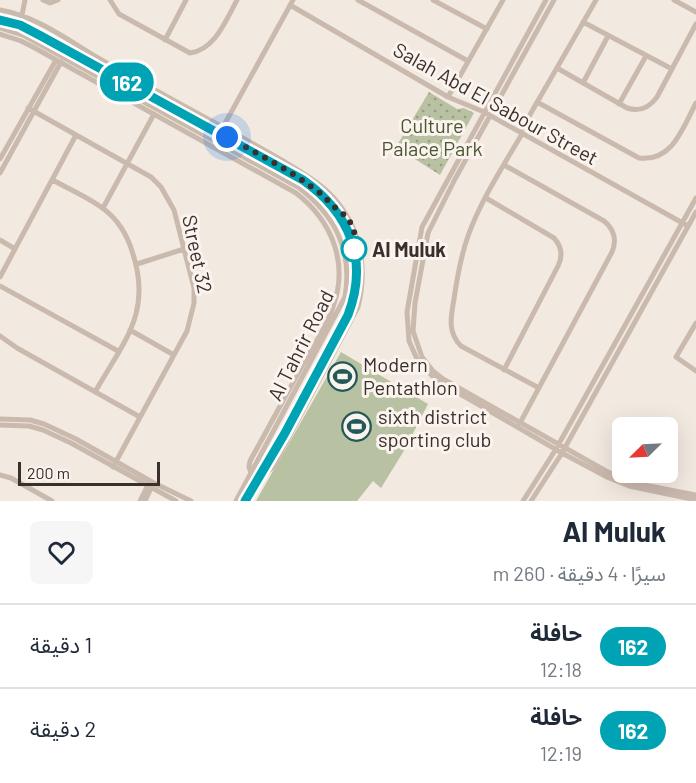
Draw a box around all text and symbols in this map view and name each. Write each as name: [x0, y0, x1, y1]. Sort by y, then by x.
street label: Salah Abd El Sabour Street: [390, 37, 602, 169]
line badge: 162: [92, 62, 162, 101]
text: 162: [112, 70, 142, 95]
park label: Culture Palace Park: [381, 113, 483, 160]
your location: [212, 122, 242, 152]
street label: Street 32: [178, 213, 218, 295]
marker: Al Muluk: [341, 236, 367, 262]
place label: Al Muluk: [372, 237, 446, 261]
street label: Al Tahrir Road: [262, 286, 338, 404]
place label: Modern Pentathlon: [363, 352, 458, 399]
sports icon: Modern Pentathlon: [326, 360, 358, 392]
place label: sixth district sporting club: [378, 404, 491, 451]
sports icon: sixth district sporting club: [341, 411, 373, 443]
north arrow: [612, 417, 678, 483]
map controls: [612, 417, 678, 483]
scale bar: [18, 459, 160, 486]
text: 200 m: [27, 463, 70, 482]
text: Al Muluk: [562, 514, 666, 548]
button: heart: [30, 521, 93, 584]
text: سيرًا · 4 دقيقة · 260 m: [493, 561, 666, 585]
text: حافلة: [530, 619, 582, 645]
text: 1 دقيقة: [30, 631, 92, 657]
text: 162: [618, 634, 648, 659]
text: 12:18: [540, 657, 582, 681]
text: حافلة: [530, 703, 582, 729]
text: 2 دقيقة: [30, 715, 96, 741]
text: 162: [618, 718, 648, 743]
text: 12:19: [540, 741, 582, 765]

